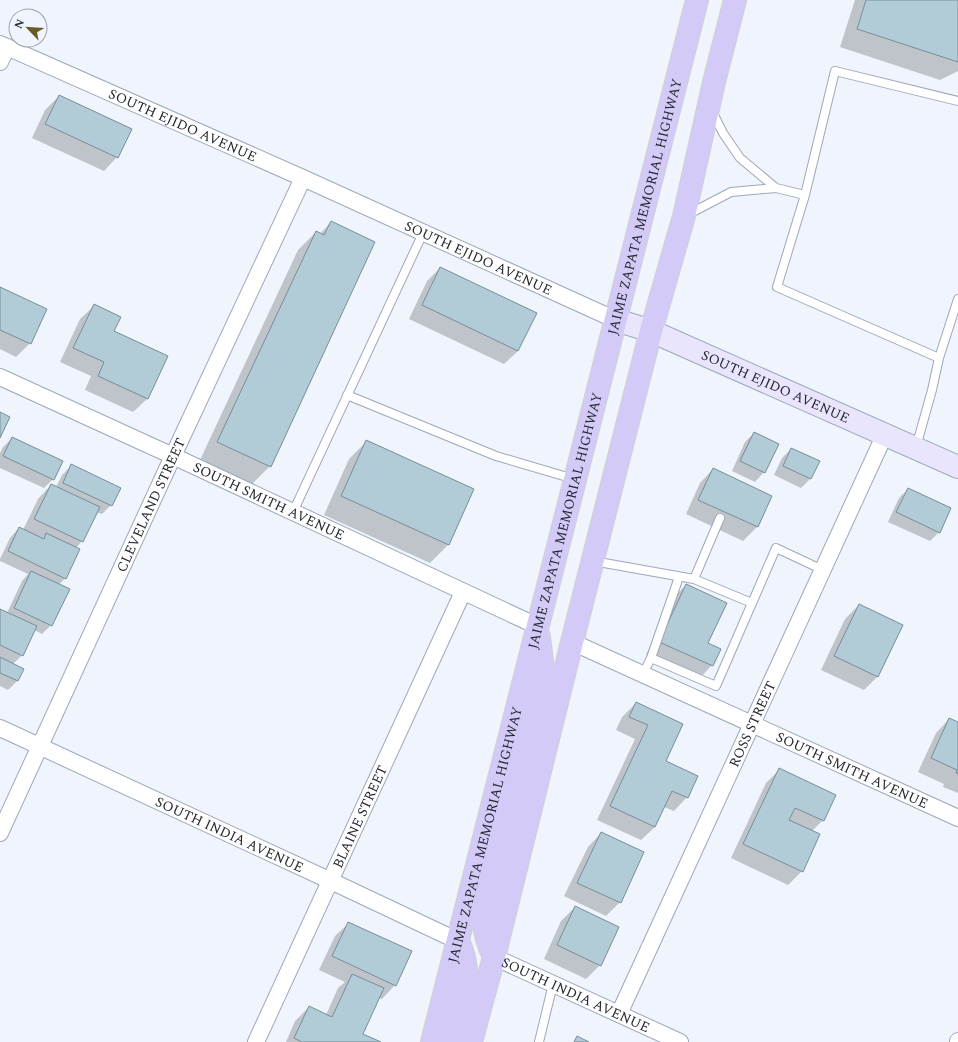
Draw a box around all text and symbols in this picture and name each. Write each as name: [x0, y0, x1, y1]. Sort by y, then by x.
north arrow: [8, 8, 48, 48]
text: N: [10, 16, 29, 32]
street label: JAIME ZAPATA MEMORIAL HIGHWAY: [602, 76, 688, 337]
street label: SOUTH EJIDO AVENUE: [105, 83, 260, 167]
street label: SOUTH EJIDO AVENUE: [401, 215, 556, 301]
street label: SOUTH EJIDO AVENUE: [698, 345, 853, 429]
street label: JAIME ZAPATA MEMORIAL HIGHWAY: [522, 390, 608, 651]
street label: CLEVELAND STREET: [111, 434, 191, 576]
street label: SOUTH SMITH AVENUE: [189, 457, 348, 546]
street label: ROSS STREET: [724, 678, 781, 771]
street label: JAIME ZAPATA MEMORIAL HIGHWAY: [443, 704, 528, 965]
street label: SOUTH SMITH AVENUE: [773, 726, 932, 814]
street label: BLAINE STREET: [327, 762, 393, 872]
street label: SOUTH INDIA AVENUE: [152, 791, 307, 878]
street label: SOUTH INDIA AVENUE: [498, 952, 653, 1038]

